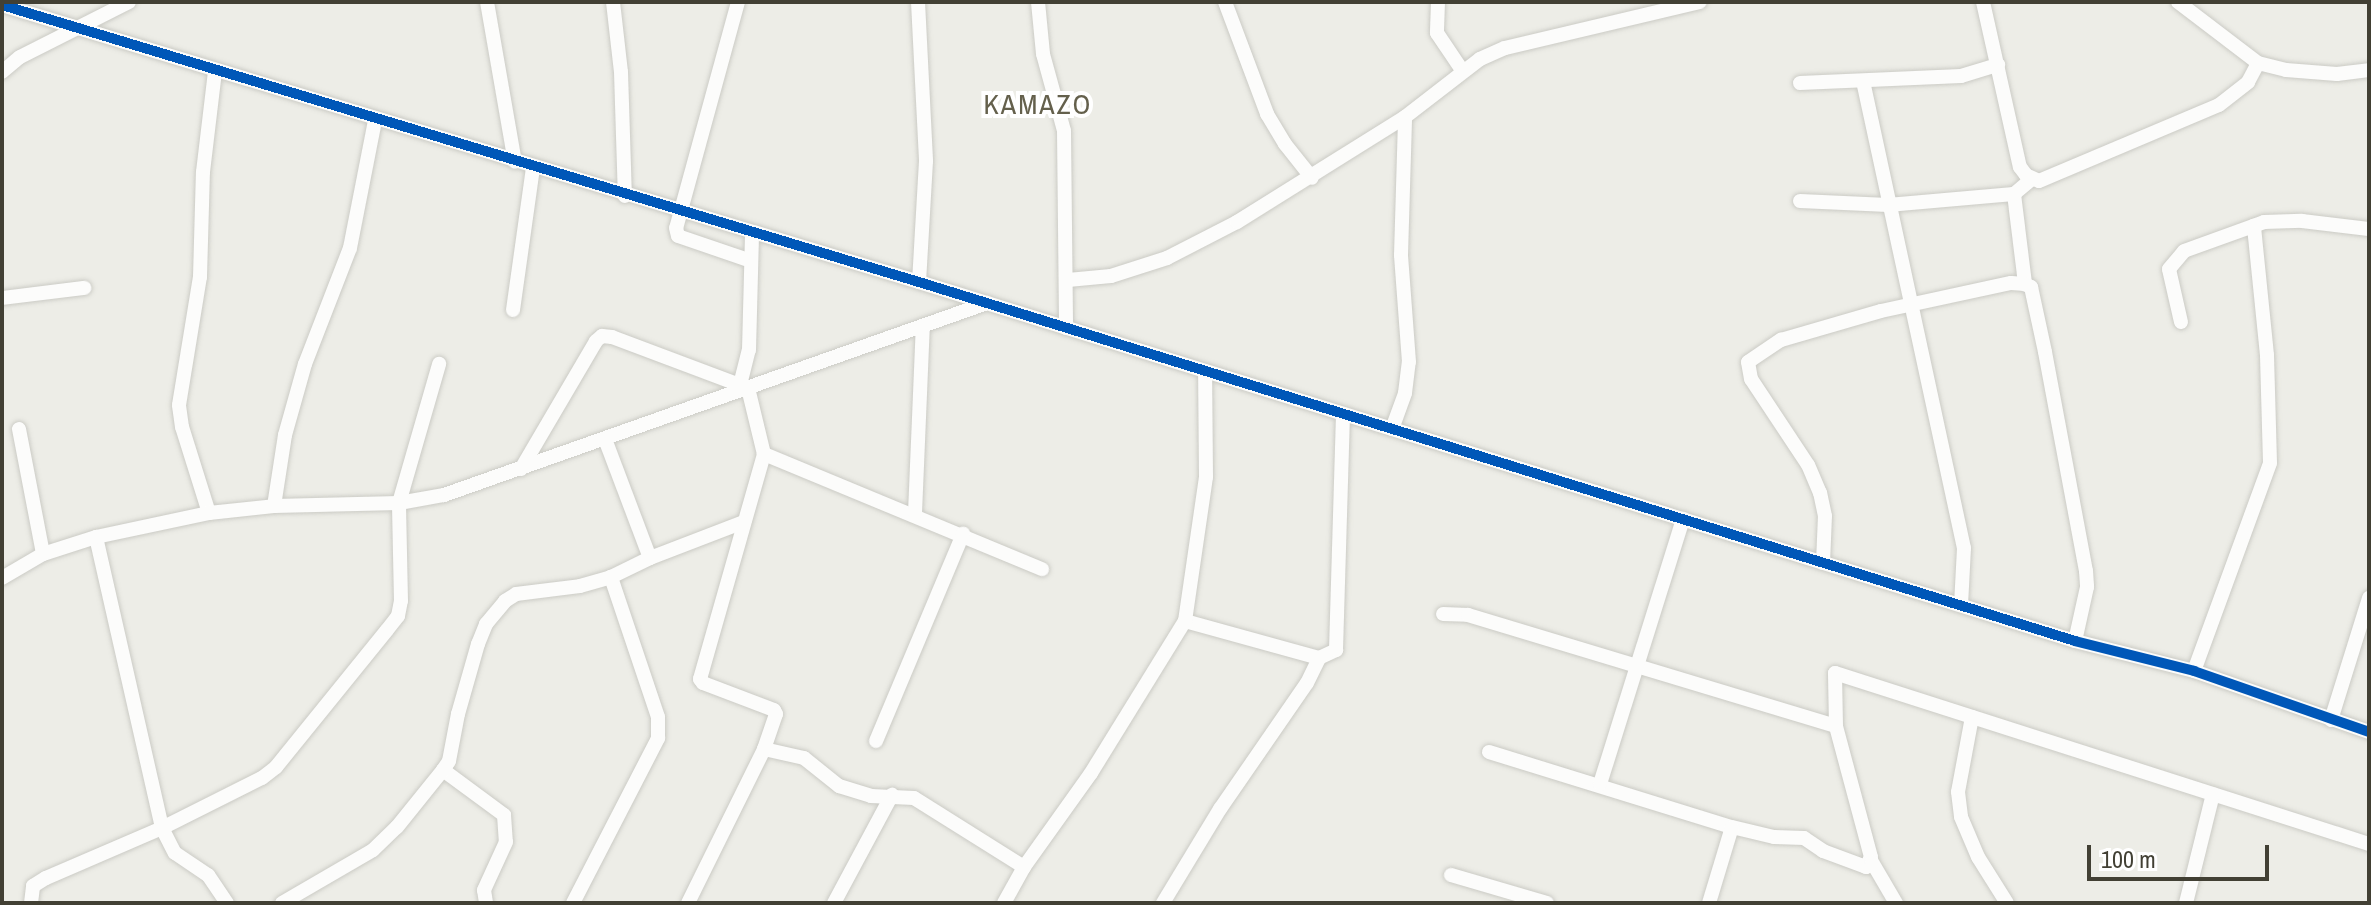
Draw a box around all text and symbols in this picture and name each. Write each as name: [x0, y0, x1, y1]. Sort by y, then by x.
district label: KAMAZO: [984, 87, 1092, 121]
scale bar: [2091, 829, 2273, 879]
text: 100 m: [2101, 843, 2156, 875]

